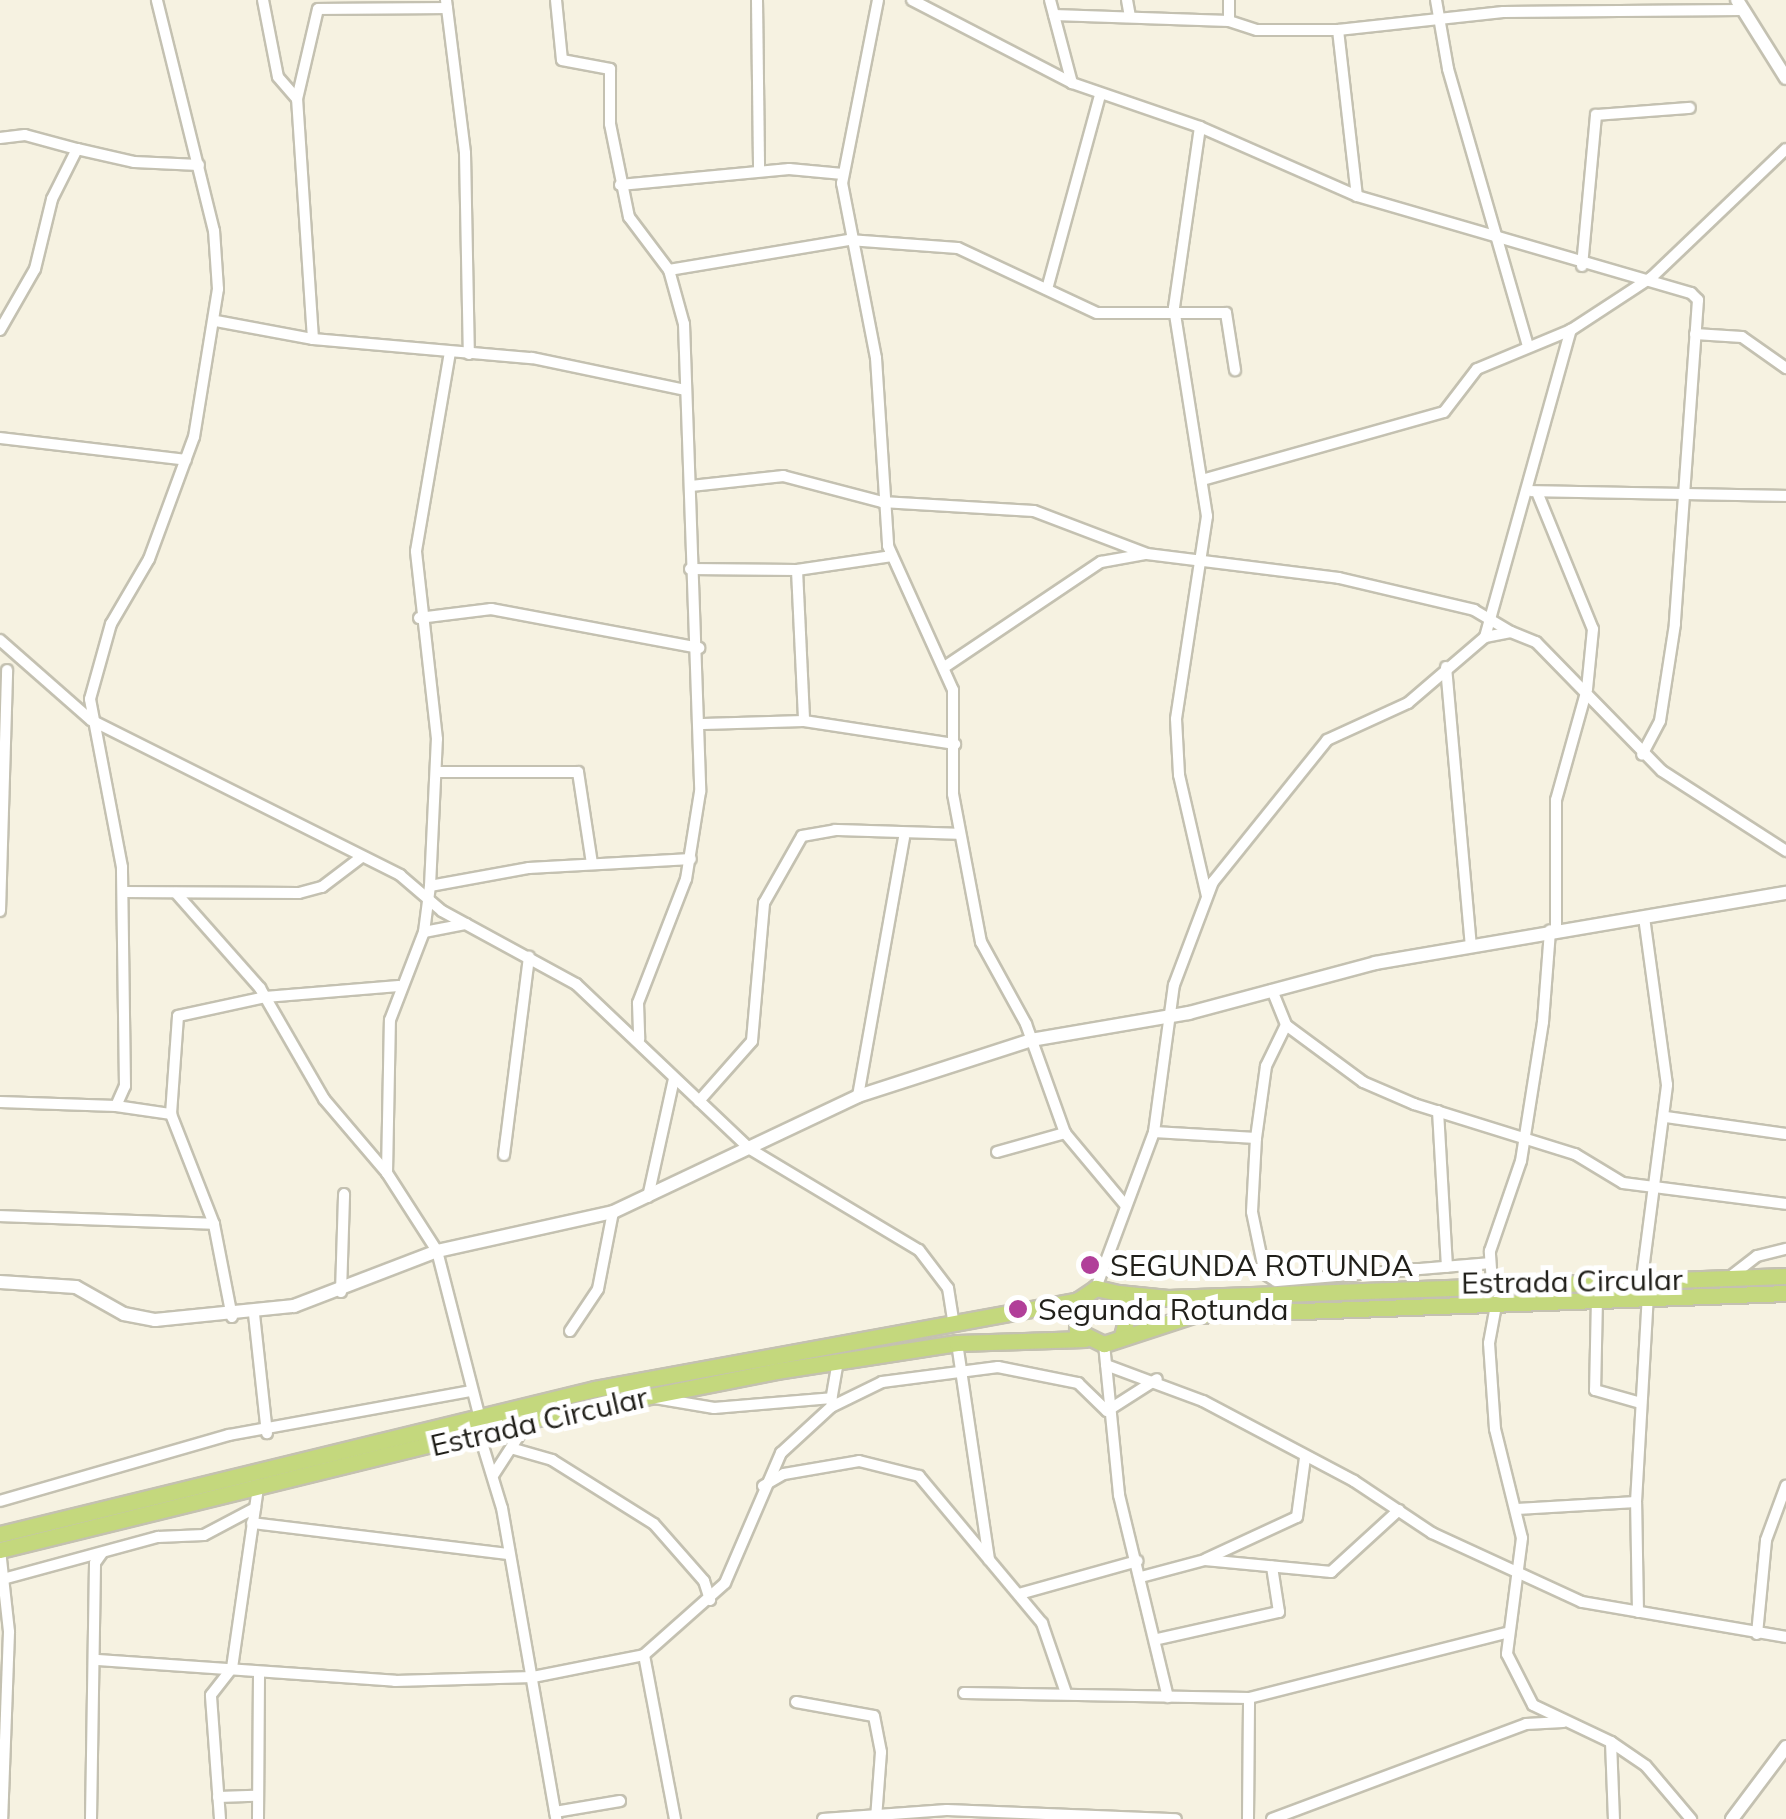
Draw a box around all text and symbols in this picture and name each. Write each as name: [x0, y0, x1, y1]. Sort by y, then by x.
place label: SEGUNDA ROTUNDA: [1110, 1247, 1413, 1283]
marker: SEGUNDA ROTUNDA: [1079, 1254, 1101, 1276]
street label: Estrada Circular: [1461, 1261, 1683, 1301]
place label: Segunda Rotunda: [1038, 1291, 1289, 1327]
marker: Segunda Rotunda: [1007, 1298, 1029, 1320]
street label: Estrada Circular: [427, 1379, 651, 1463]

